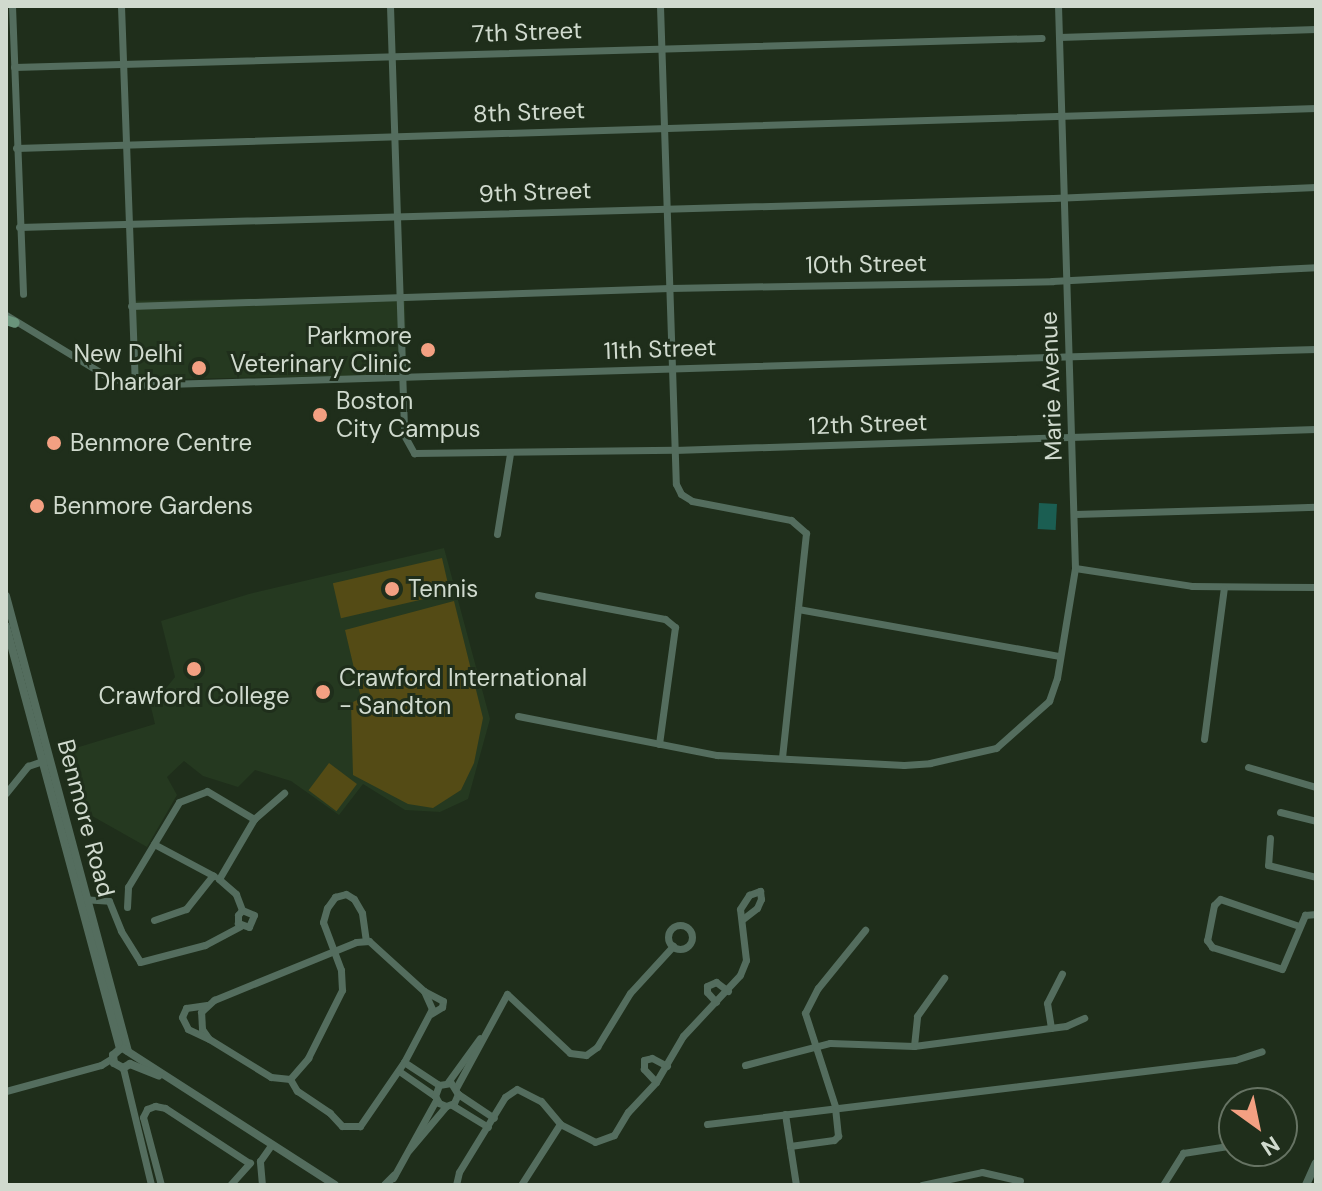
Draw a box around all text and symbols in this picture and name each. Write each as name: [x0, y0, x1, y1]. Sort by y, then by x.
street label: 7th Street: [471, 16, 583, 48]
street label: 8th Street: [472, 96, 586, 128]
street label: 9th Street: [478, 176, 592, 208]
street label: 10th Street: [805, 249, 927, 279]
street label: Marie Avenue: [1034, 311, 1068, 461]
place label: Parkmore Veterinary Clinic: [230, 322, 412, 378]
street label: 11th Street: [603, 333, 717, 365]
place label: New Delhi Dharbar: [74, 340, 183, 396]
marker: Parkmore Veterinary Clinic: [419, 341, 437, 359]
marker: New Delhi Dharbar: [190, 359, 208, 377]
place label: Boston City Campus: [336, 387, 481, 443]
marker: Boston City Campus: [311, 406, 329, 424]
street label: 12th Street: [808, 408, 928, 440]
place label: Benmore Centre: [70, 429, 252, 457]
marker: Benmore Centre: [45, 434, 63, 452]
place label: Benmore Gardens: [53, 492, 253, 520]
marker: Benmore Gardens: [28, 497, 46, 515]
place label: Tennis: [408, 575, 478, 603]
marker: Tennis: [383, 580, 401, 598]
marker: Crawford College: [185, 660, 203, 678]
place label: Crawford International - Sandton: [339, 664, 587, 720]
place label: Crawford College: [98, 682, 290, 710]
marker: Crawford International - Sandton: [314, 683, 332, 701]
street label: Benmore Road: [51, 736, 121, 900]
north arrow: [1218, 1087, 1298, 1167]
text: N: [1256, 1129, 1285, 1162]

